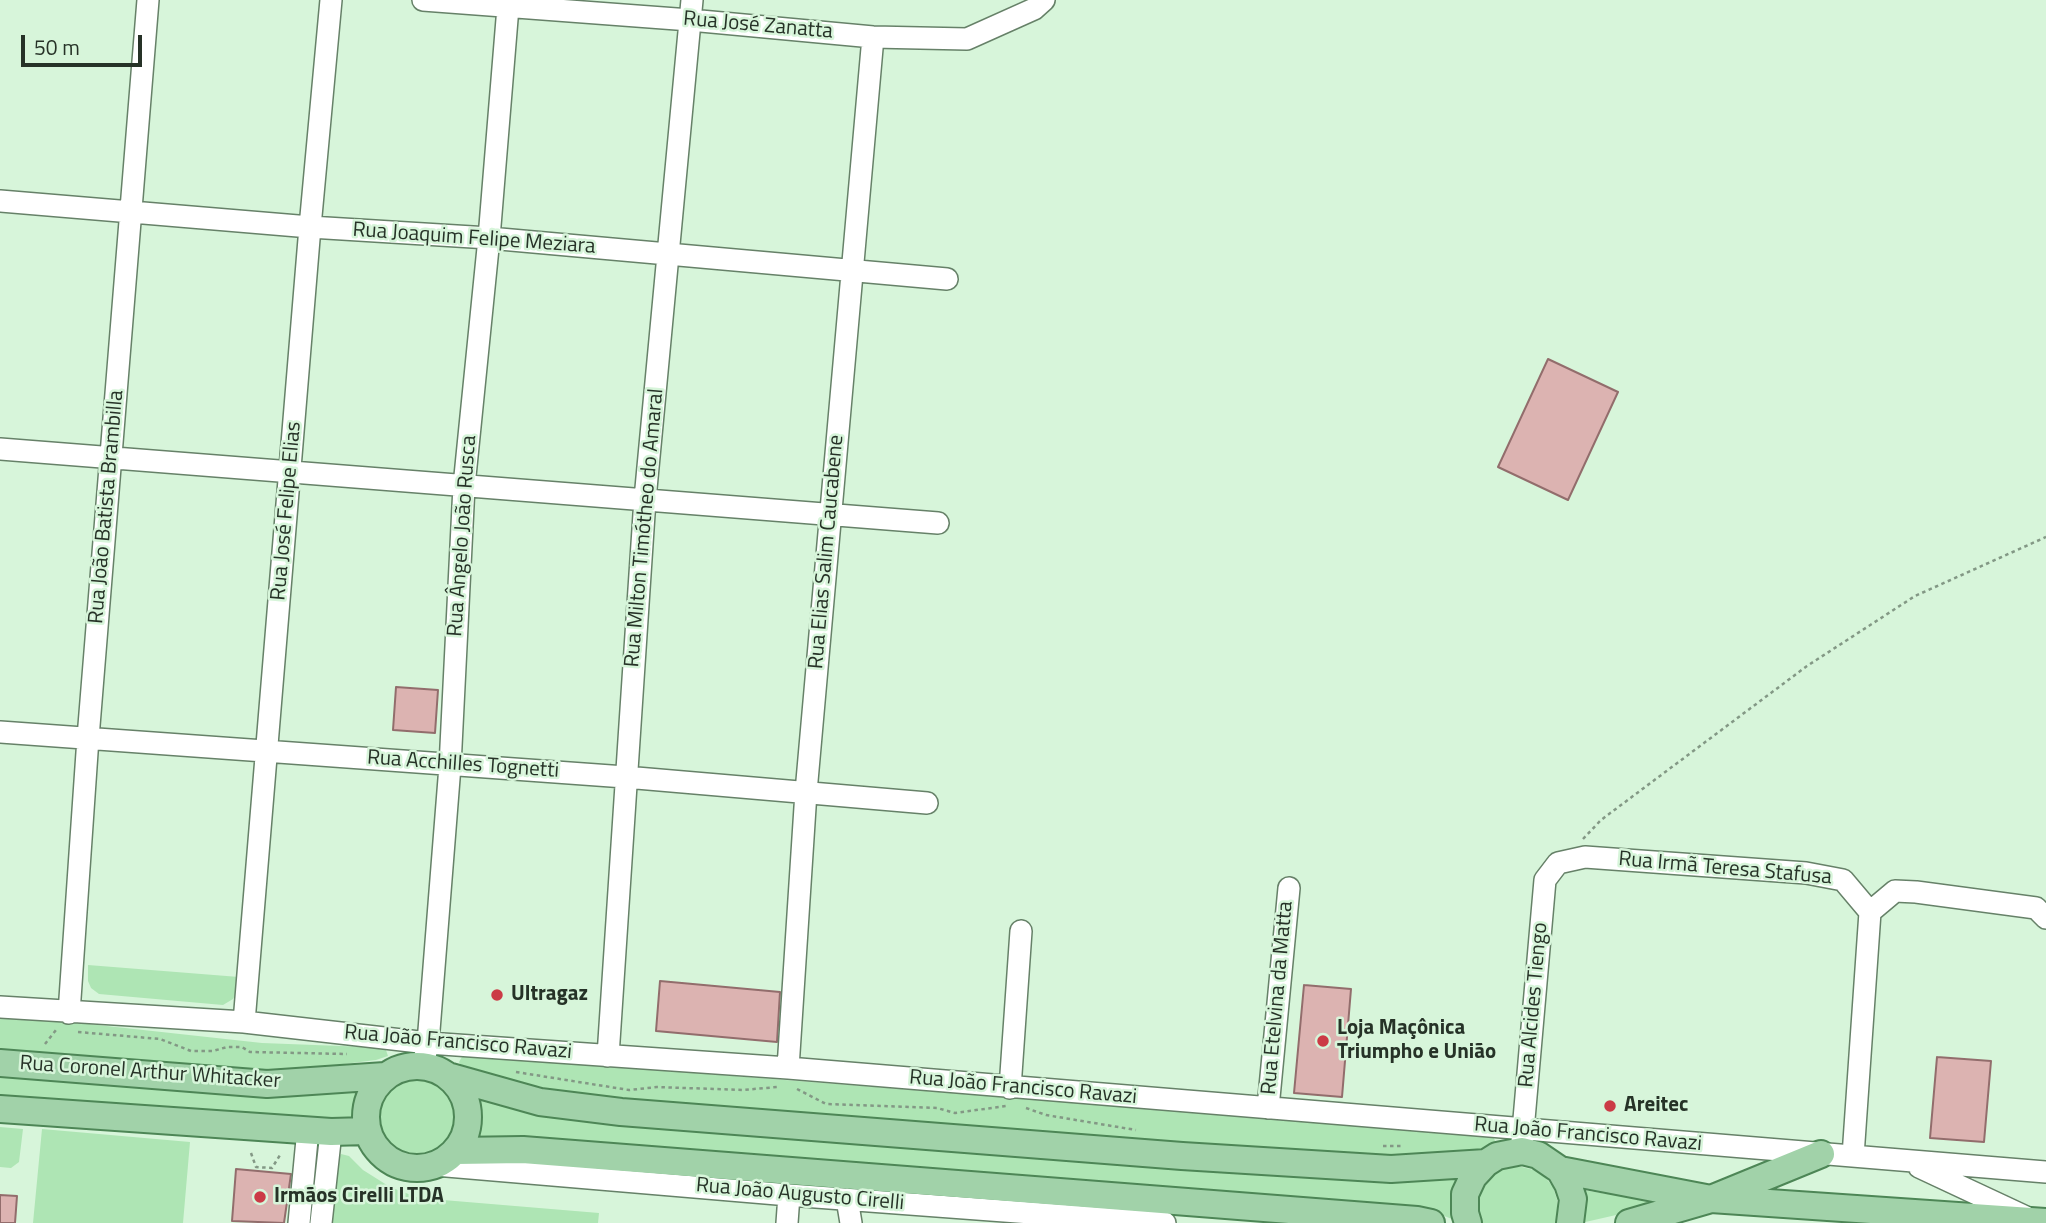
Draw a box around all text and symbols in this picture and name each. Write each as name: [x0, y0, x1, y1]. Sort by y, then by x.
street label: Rua José Zanatta: [682, 7, 834, 45]
scale bar: [24, 21, 145, 65]
text: 50 m: [34, 31, 80, 63]
street label: Rua Joaquim Felipe Meziara: [352, 218, 596, 260]
street label: Rua Milton Timótheo do Amaral: [620, 388, 670, 668]
street label: Rua João Batista Brambilla: [84, 389, 130, 625]
street label: Rua José Felipe Elias: [267, 420, 307, 602]
street label: Rua Elias Salim Caucabene: [804, 434, 850, 670]
street label: Rua Ângelo João Rusca: [443, 435, 483, 637]
street label: Rua Acchilles Tognetti: [366, 746, 560, 784]
street label: Rua Irmã Teresa Stafusa: [1617, 847, 1833, 891]
street label: Rua Etelvina da Matta: [1257, 900, 1299, 1096]
street label: Rua Alcides Tiengo: [1514, 921, 1554, 1089]
place label: Ultragaz: [511, 982, 588, 1008]
marker: Ultragaz: [489, 987, 505, 1003]
place label: Loja Maçônica Triumpho e União: [1337, 1016, 1496, 1066]
street label: Rua João Francisco Ravazi: [343, 1020, 573, 1066]
marker: Loja Maçônica Triumpho e União: [1315, 1033, 1331, 1049]
street label: Rua Coronel Arthur Whitacker: [19, 1051, 281, 1095]
street label: Rua João Francisco Ravazi: [908, 1065, 1138, 1111]
place label: Areitec: [1624, 1093, 1688, 1119]
marker: Areitec: [1602, 1098, 1618, 1114]
street label: Rua João Francisco Ravazi: [1473, 1112, 1703, 1158]
street label: Rua João Augusto Cirelli: [695, 1173, 905, 1217]
place label: Irmãos Cirelli LTDA: [274, 1184, 444, 1210]
marker: Irmãos Cirelli LTDA: [252, 1189, 268, 1205]

